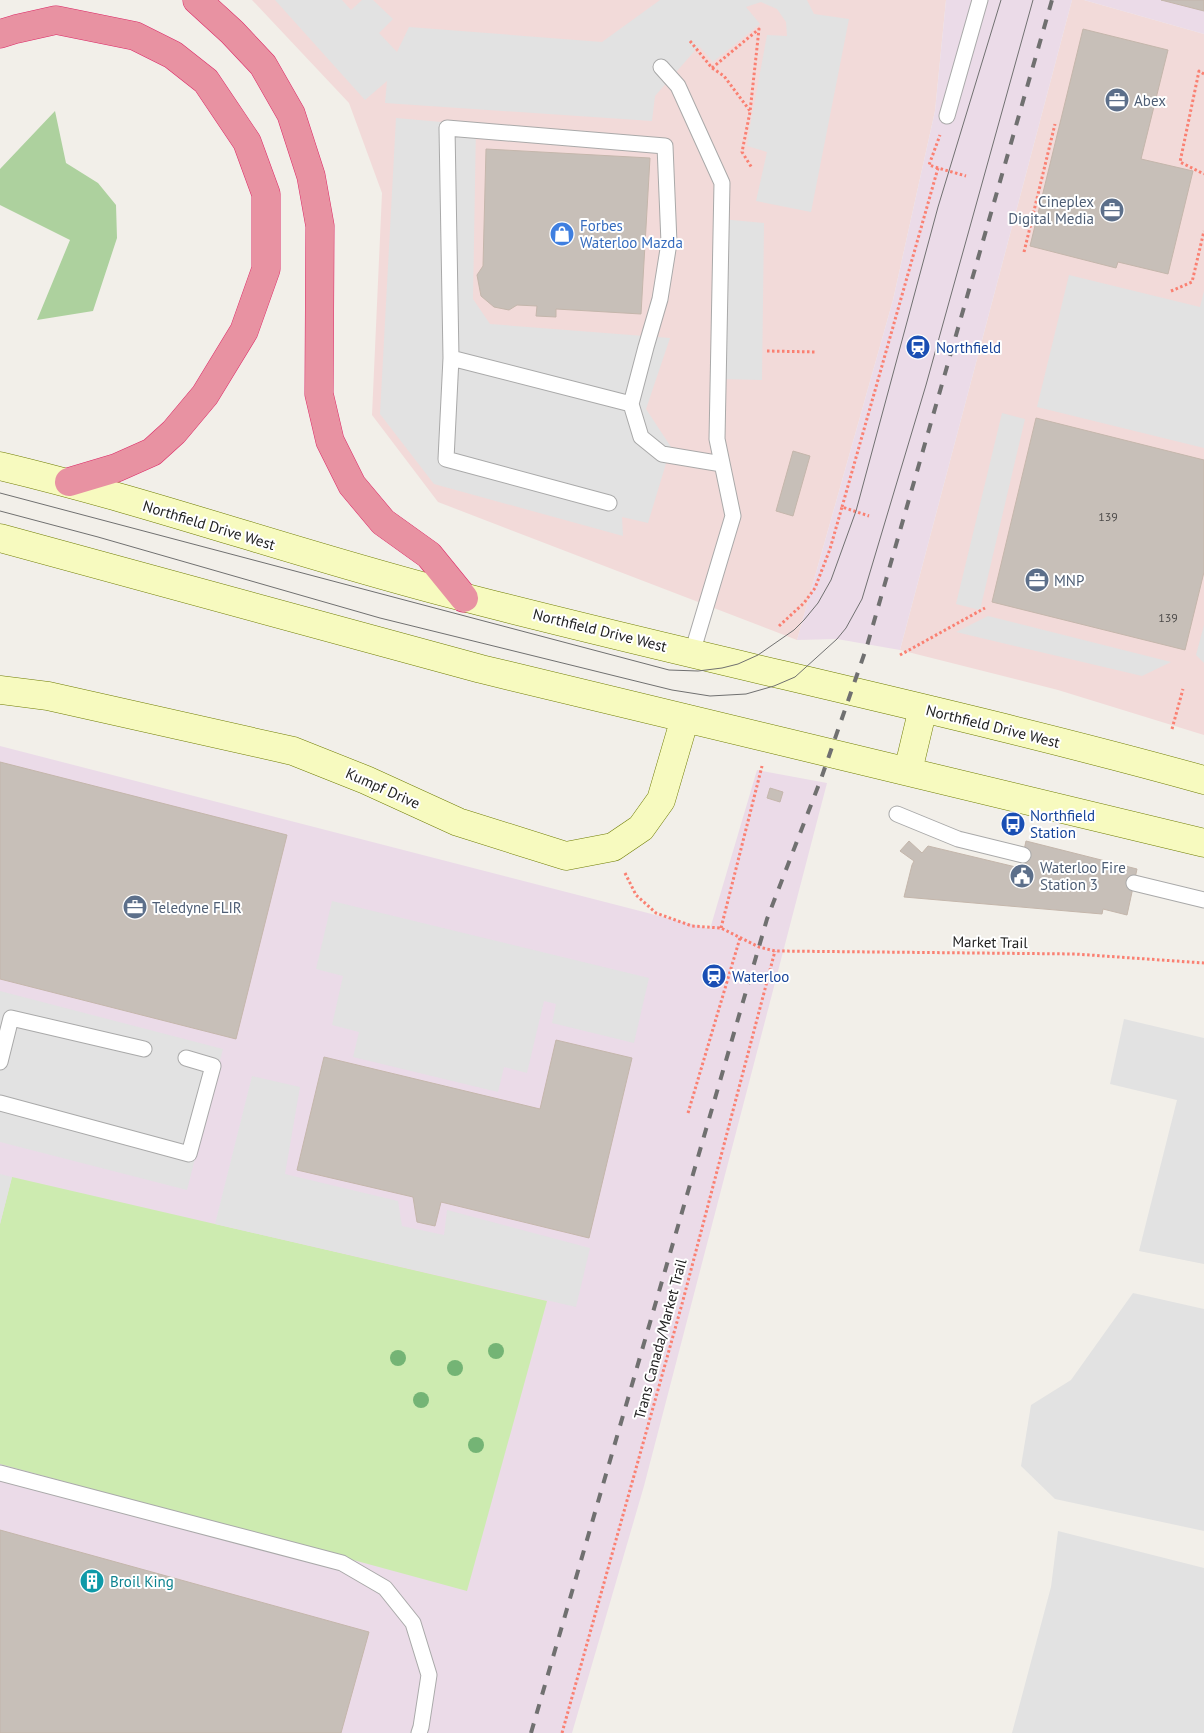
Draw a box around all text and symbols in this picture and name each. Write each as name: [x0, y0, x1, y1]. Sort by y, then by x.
office icon: Abex: [1104, 87, 1130, 113]
place label: Abex: [1134, 91, 1166, 110]
place label: Cineplex Digital Media: [1008, 192, 1094, 228]
office icon: Cineplex Digital Media: [1099, 197, 1125, 223]
place label: Forbes Waterloo Mazda: [580, 216, 683, 252]
shop icon: Forbes Waterloo Mazda: [549, 221, 575, 247]
station icon: Northfield: [905, 334, 931, 360]
place label: Northfield: [936, 338, 1001, 357]
street label: Northfield Drive West: [141, 496, 277, 554]
house number: 139: [1098, 509, 1118, 524]
office icon: MNP: [1024, 567, 1050, 593]
place label: MNP: [1054, 571, 1084, 590]
street label: Northfield Drive West: [531, 604, 669, 656]
house number: 139: [1158, 610, 1178, 625]
street label: Northfield Drive West: [924, 700, 1062, 752]
street label: Kumpf Drive: [343, 763, 423, 813]
place label: Northfield Station: [1030, 806, 1095, 842]
bus stop icon: Northfield Station: [1000, 811, 1026, 837]
place label: Waterloo Fire Station 3: [1040, 858, 1126, 894]
public building icon: Waterloo Fire Station 3: [1009, 863, 1035, 889]
office icon: Teledyne FLIR: [122, 894, 148, 920]
place label: Teledyne FLIR: [152, 898, 242, 917]
street label: Market Trail: [952, 932, 1028, 952]
station icon: Waterloo: [701, 963, 727, 989]
place label: Waterloo: [732, 967, 789, 986]
street label: Trans Canada/Market Trail: [629, 1256, 691, 1421]
building icon: Broil King: [79, 1568, 105, 1594]
place label: Broil King: [110, 1572, 174, 1591]

